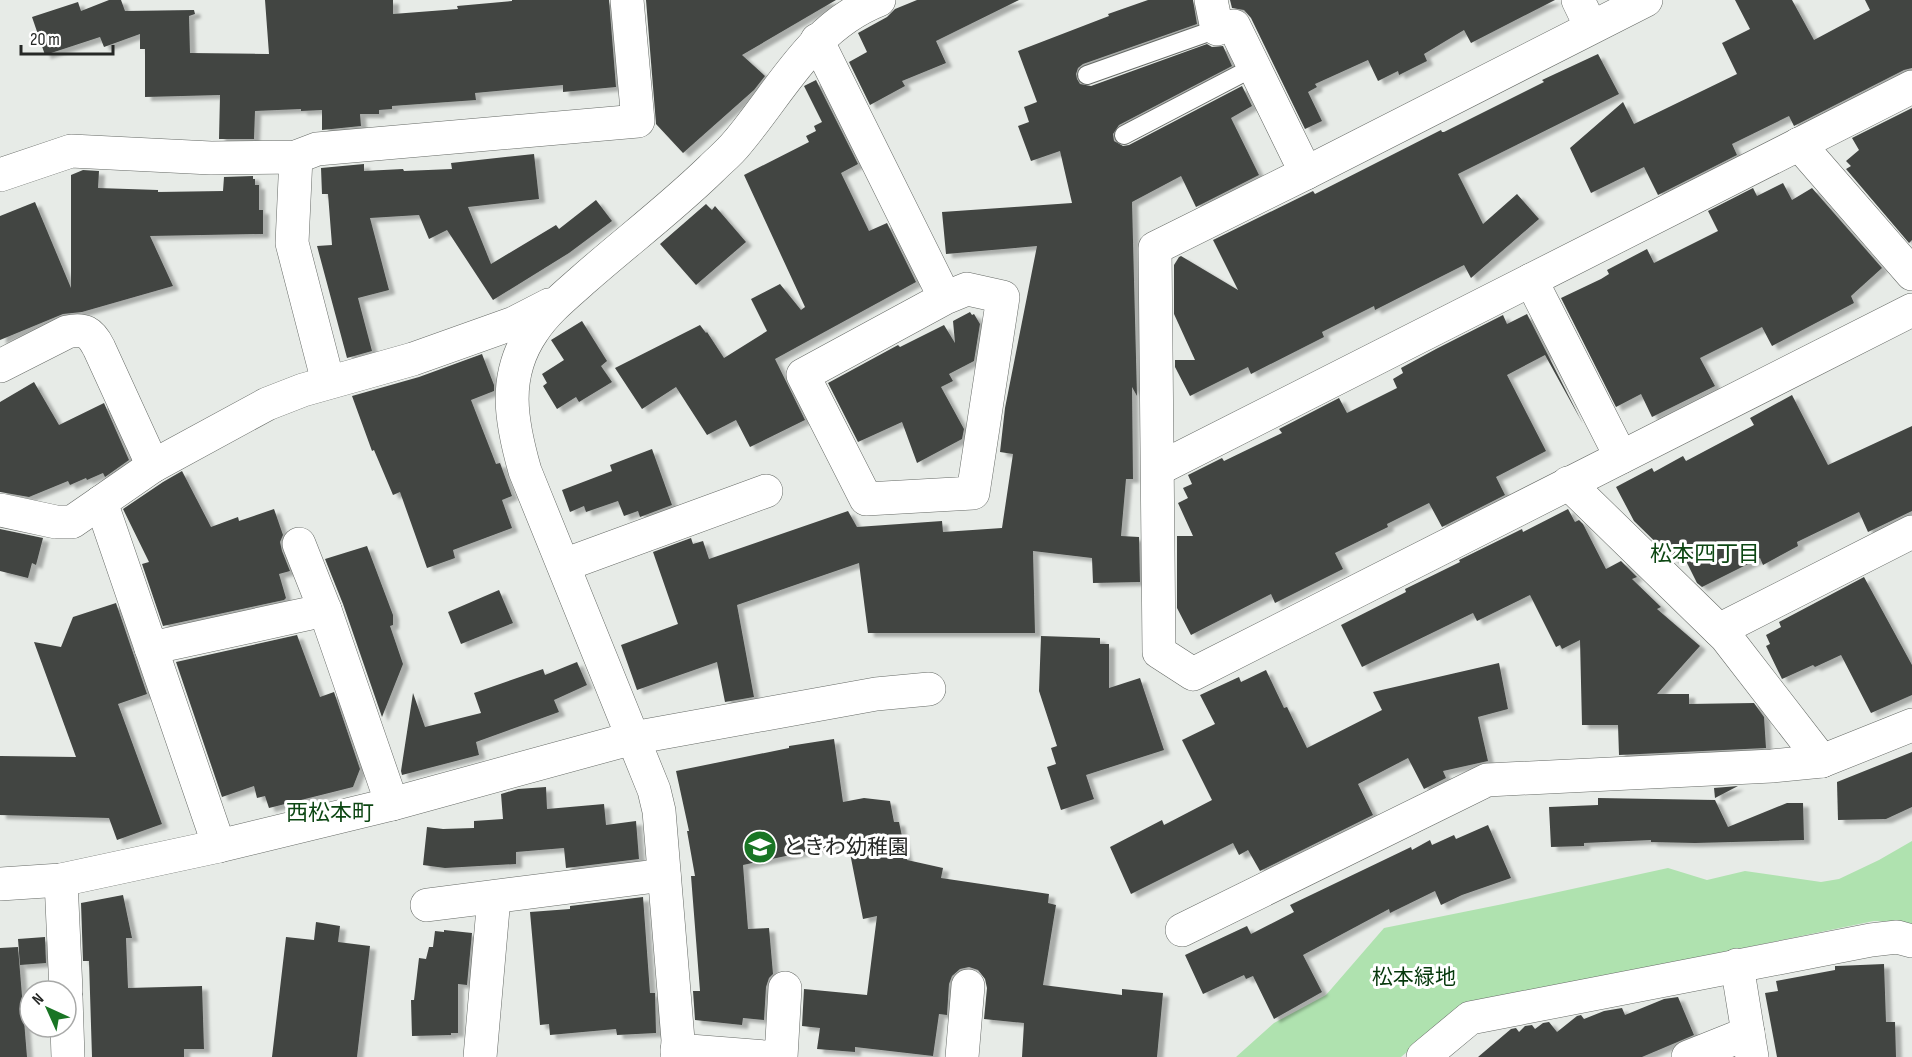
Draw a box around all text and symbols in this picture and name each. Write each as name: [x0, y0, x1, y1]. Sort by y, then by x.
scale bar: [21, 18, 112, 56]
text: 20 m: [30, 29, 60, 50]
district label: 松本四丁目: [1650, 541, 1760, 568]
district label: 西松本町: [286, 800, 374, 827]
school or university icon: ときわ幼稚園: [742, 829, 778, 865]
place label: ときわ幼稚園: [783, 835, 909, 860]
park label: 松本緑地: [1372, 965, 1456, 990]
north arrow: [18, 979, 78, 1039]
text: N: [29, 990, 48, 1009]

